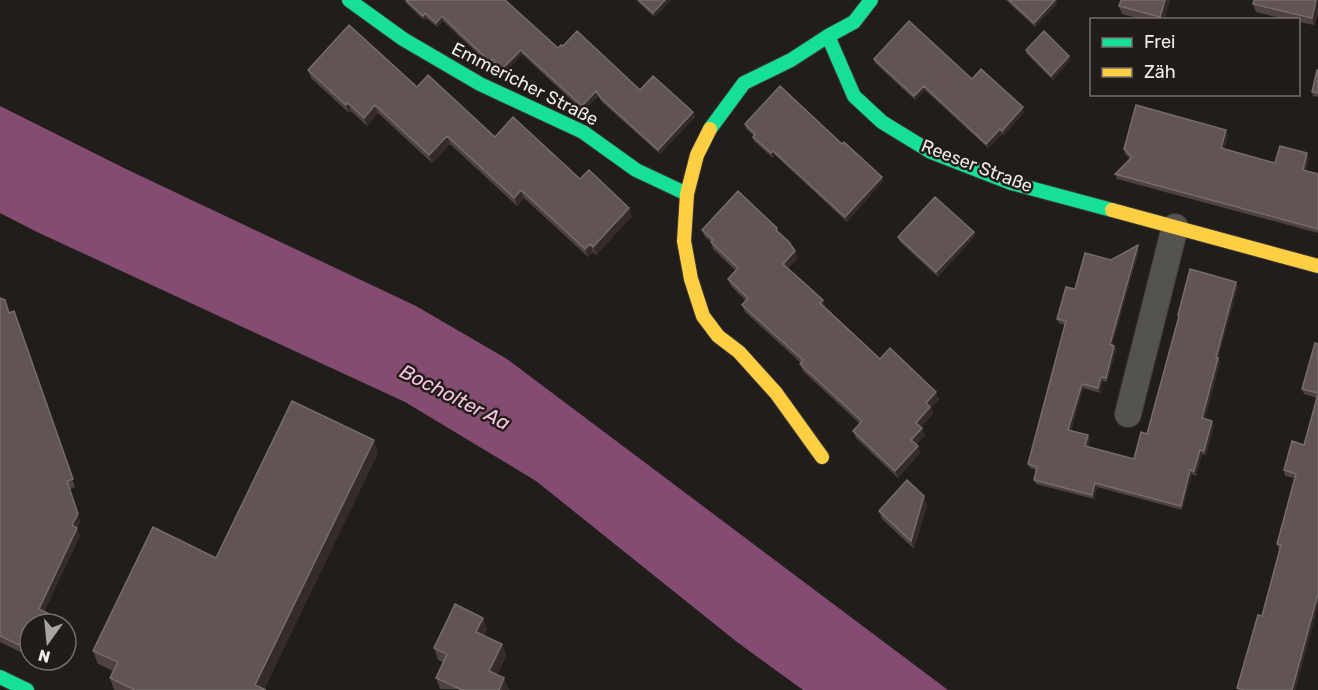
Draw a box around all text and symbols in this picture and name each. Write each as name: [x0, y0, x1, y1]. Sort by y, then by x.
legend: [1090, 18, 1300, 96]
text: Frei: [1144, 31, 1175, 53]
street label: Emmericher Straße: [448, 38, 602, 130]
text: Zäh: [1144, 61, 1176, 83]
street label: Reeser Straße: [918, 135, 1036, 197]
water label: Bocholter Aa: [396, 359, 514, 435]
north arrow: [18, 612, 78, 672]
text: N: [36, 645, 52, 667]

